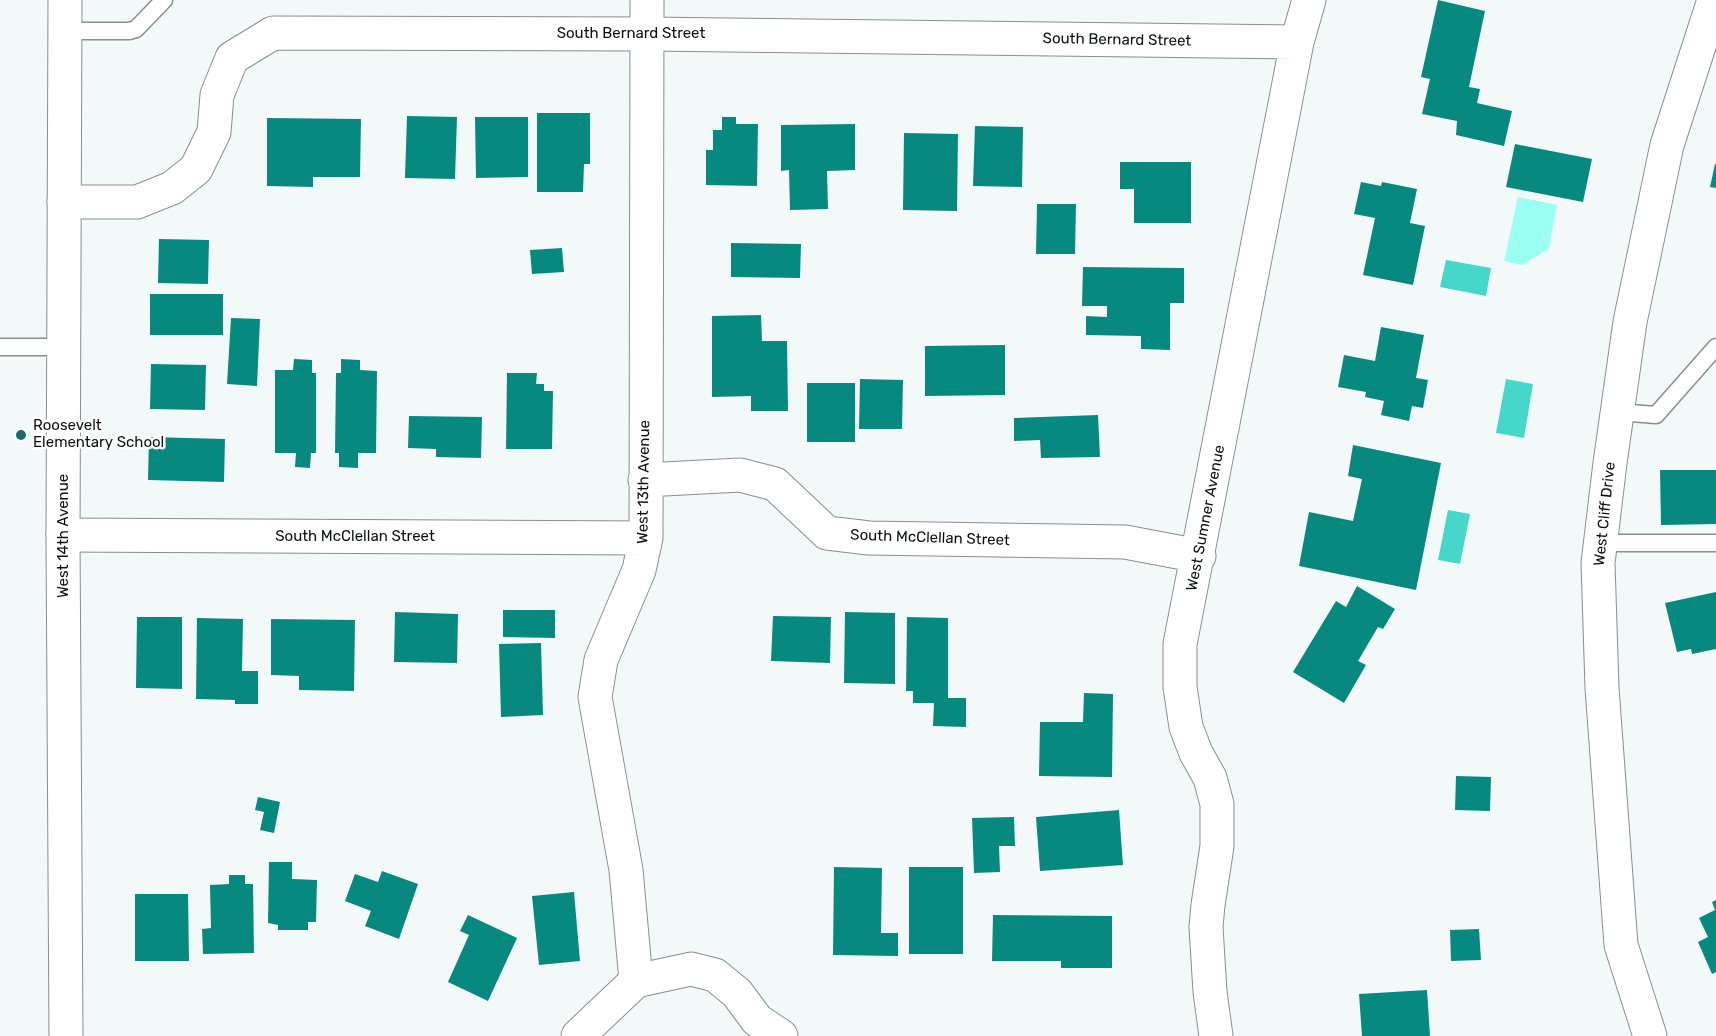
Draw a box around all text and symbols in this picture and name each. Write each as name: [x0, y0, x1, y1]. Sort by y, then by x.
street label: South Bernard Street: [557, 25, 705, 43]
street label: South Bernard Street: [1043, 30, 1191, 50]
place label: Roosevelt Elementary School: [33, 417, 164, 452]
street label: West 13th Avenue: [634, 420, 654, 544]
marker: Roosevelt Elementary School: [14, 428, 28, 442]
street label: West Sumner Avenue: [1183, 443, 1229, 593]
street label: West Cliff Drive: [1591, 461, 1619, 567]
street label: West 14th Avenue: [55, 474, 73, 598]
street label: South McClellan Street: [850, 526, 1010, 550]
street label: South McClellan Street: [275, 528, 435, 546]

